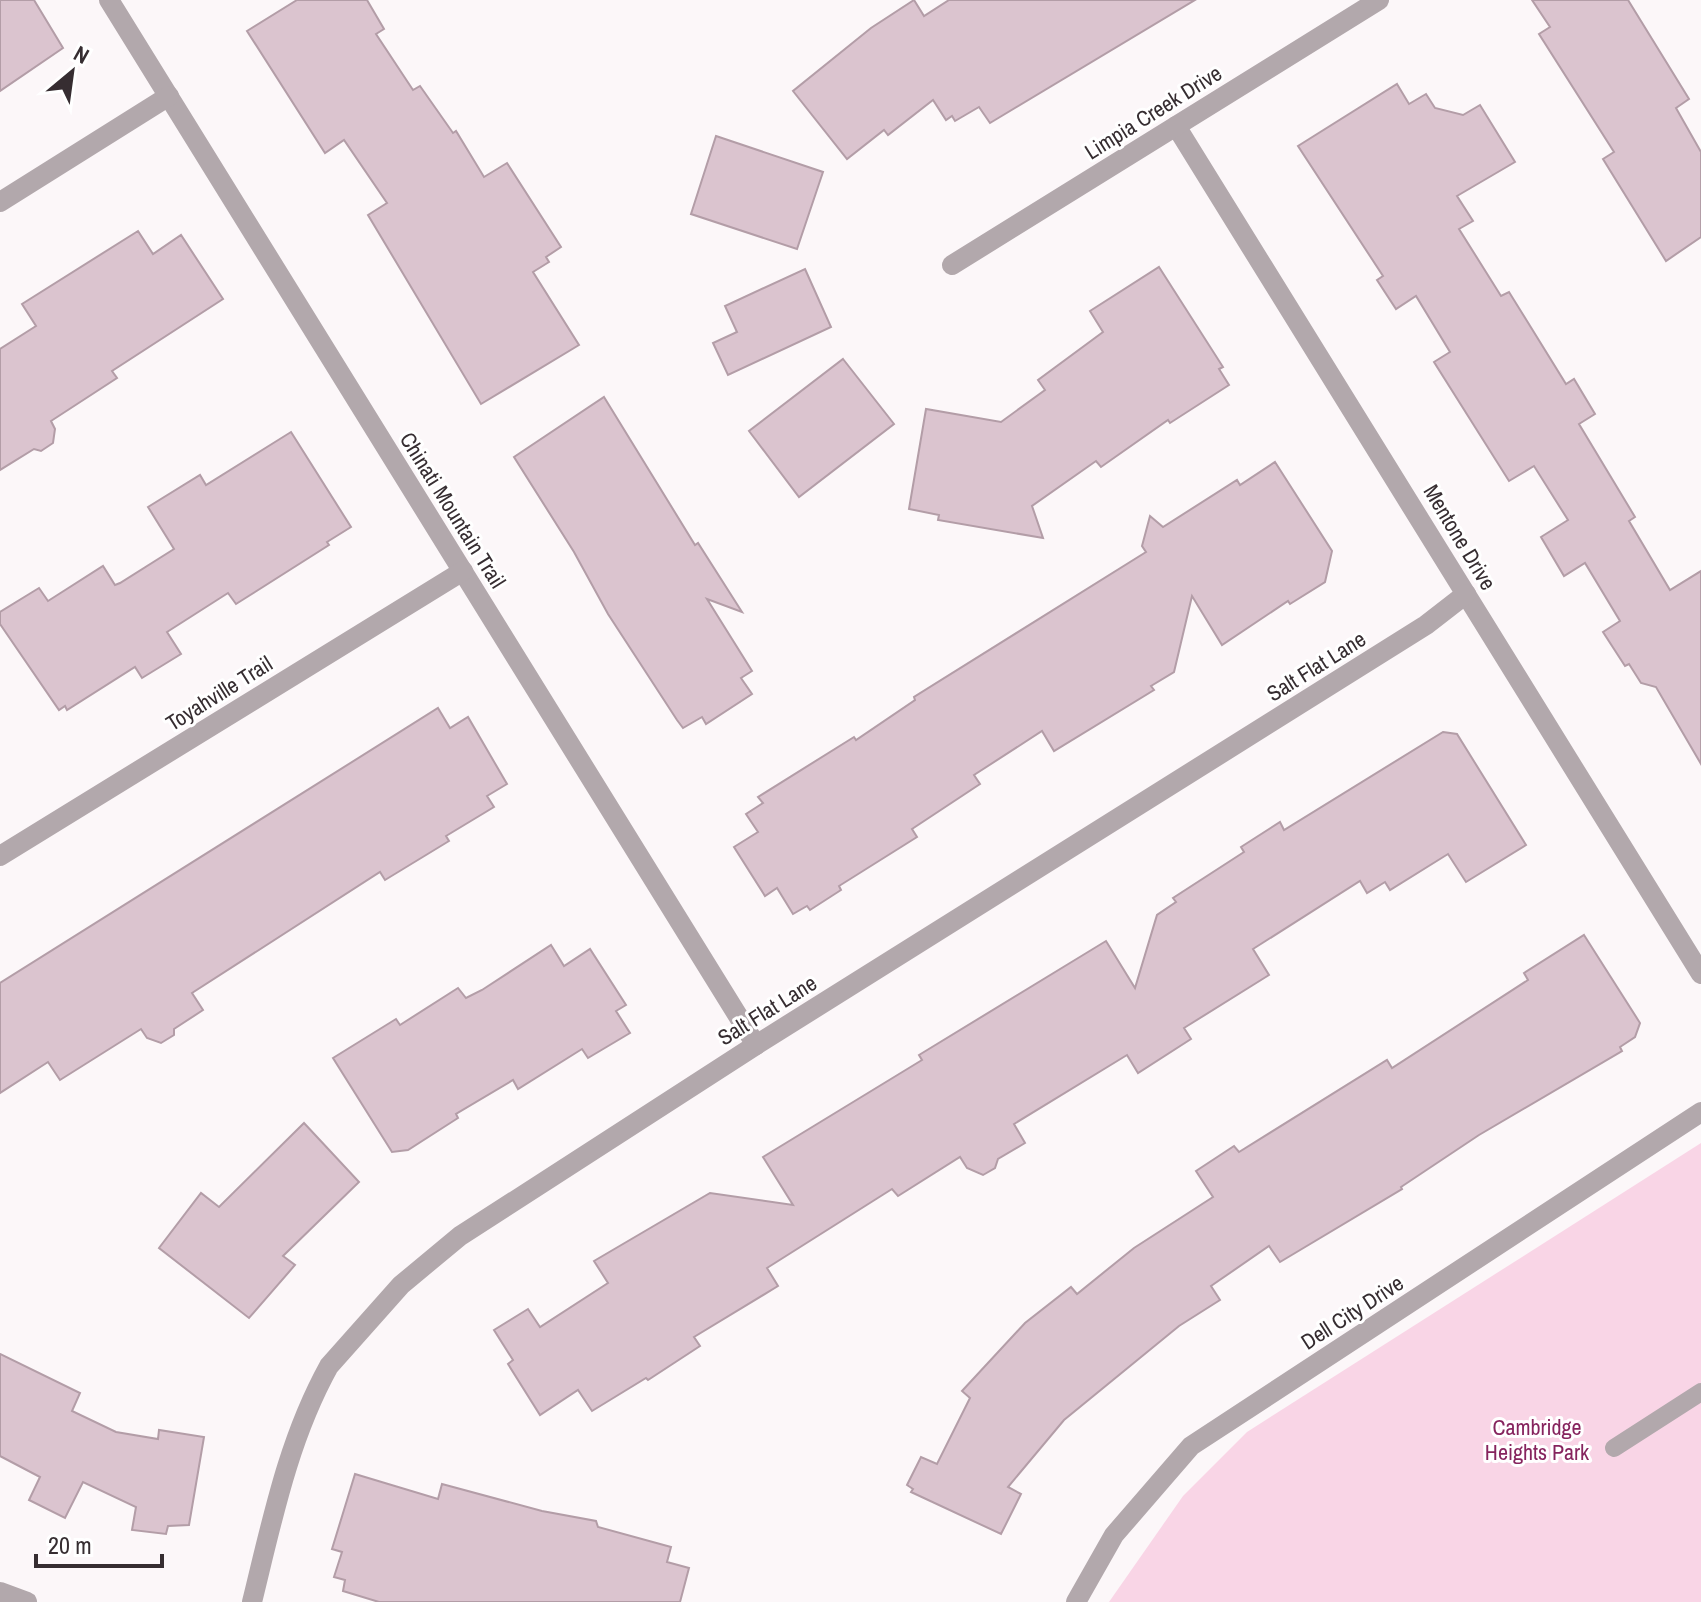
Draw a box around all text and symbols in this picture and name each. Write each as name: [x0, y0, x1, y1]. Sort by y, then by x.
north arrow: [32, 32, 112, 112]
text: N: [69, 38, 95, 71]
street label: Limpia Creek Drive: [1079, 58, 1227, 166]
street label: Chinati Mountain Trail: [393, 426, 513, 594]
street label: Mentone Drive: [1417, 479, 1503, 595]
street label: Salt Flat Lane: [1261, 624, 1371, 708]
street label: Toyahville Trail: [160, 648, 278, 738]
street label: Salt Flat Lane: [712, 968, 822, 1052]
street label: Dell City Drive: [1295, 1268, 1409, 1356]
park label: Cambridge Heights Park: [1485, 1412, 1590, 1467]
scale bar: [36, 1518, 162, 1568]
text: 20 m: [48, 1529, 92, 1561]

